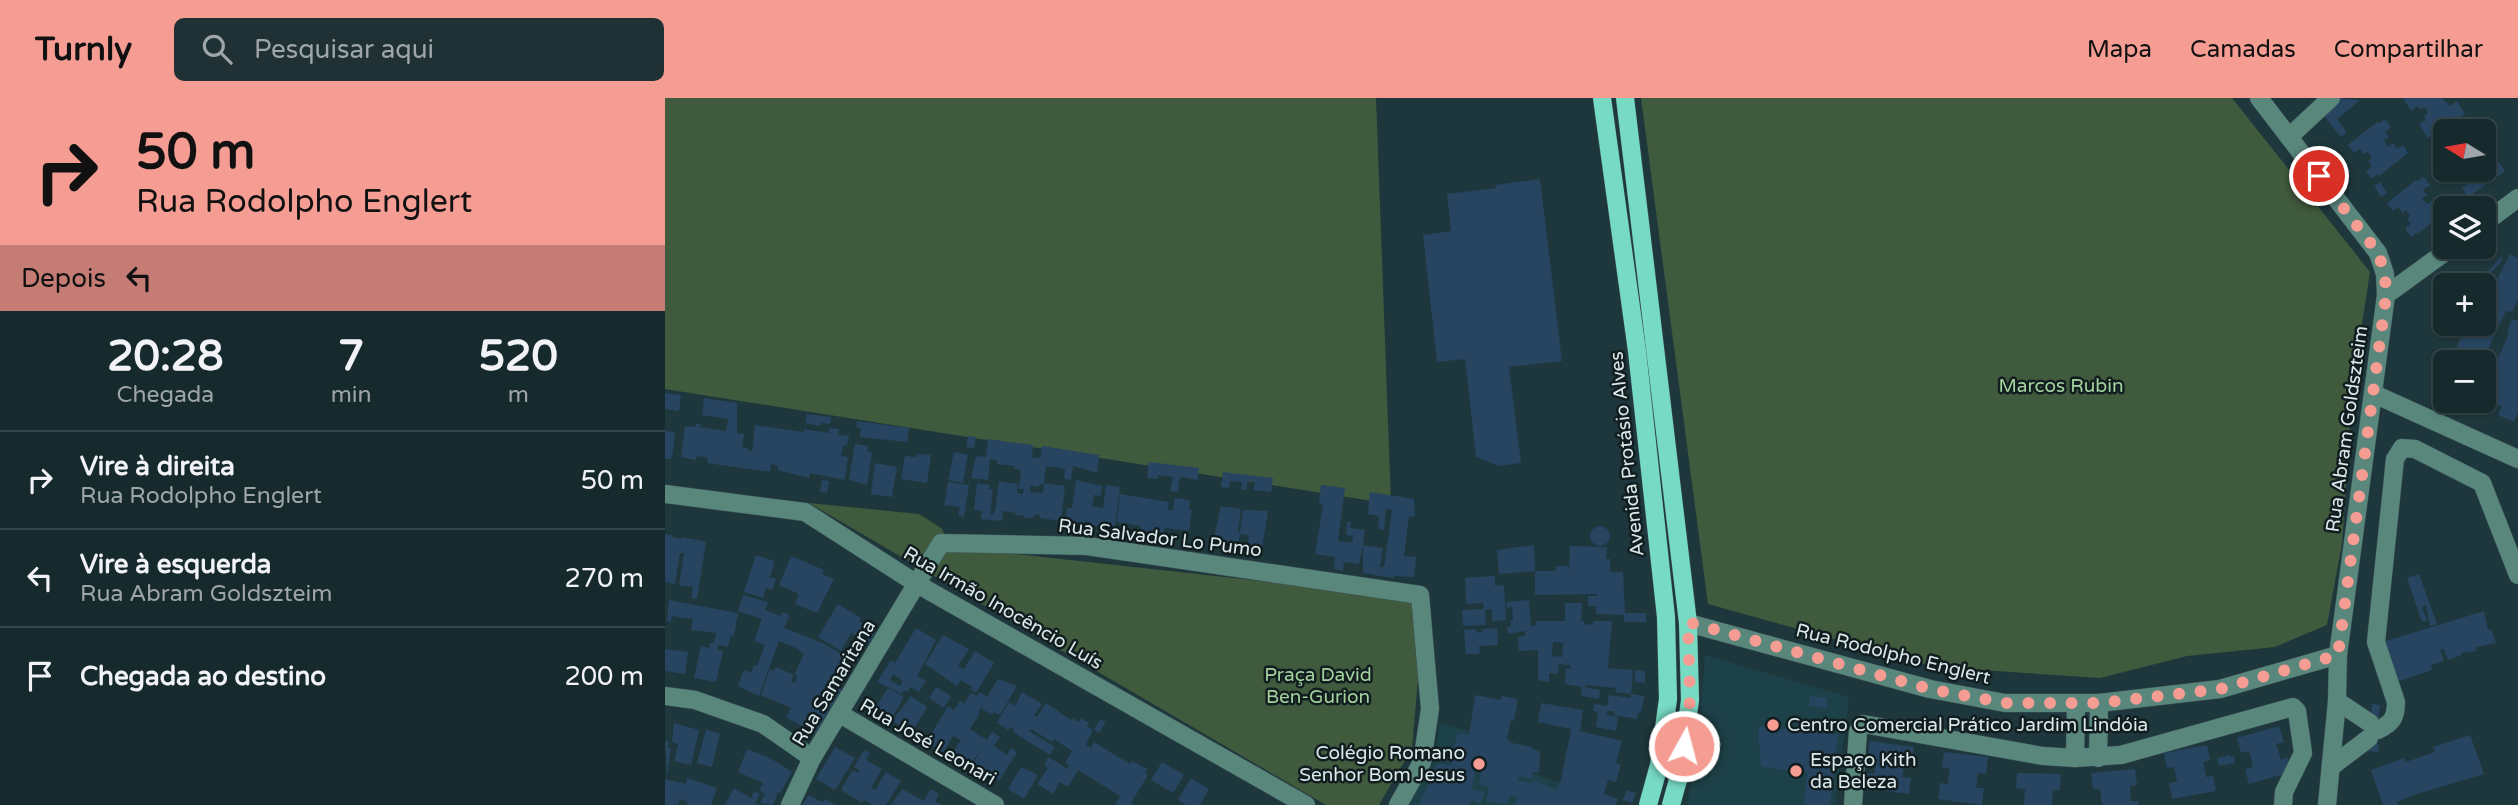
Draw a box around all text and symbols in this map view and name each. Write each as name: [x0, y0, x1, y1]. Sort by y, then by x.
search box: [174, 18, 664, 81]
text: Turnly: [35, 30, 132, 69]
icon: search: [198, 30, 236, 68]
text: Pesquisar aqui: [254, 34, 434, 65]
text: Mapa: [2087, 35, 2152, 64]
text: Camadas: [2190, 35, 2296, 64]
text: Compartilhar: [2334, 35, 2483, 64]
north arrow: [2433, 119, 2495, 182]
map controls: [2433, 119, 2496, 413]
text: 50 m: [136, 123, 255, 182]
icon: right: [21, 126, 112, 217]
pin: [2289, 146, 2349, 206]
icon: arrive: [2300, 157, 2338, 195]
text: Rua Rodolpho Englert: [136, 183, 472, 221]
button: layers: [2433, 196, 2496, 259]
icon: left: [120, 259, 158, 297]
text: Depois: [21, 263, 106, 294]
button: +: [2433, 273, 2496, 336]
street label: Rua Abram Goldszteim: [2322, 324, 2372, 534]
text: 20:28: [107, 331, 224, 382]
text: 7: [338, 331, 364, 382]
text: 520: [479, 331, 558, 382]
street label: Avenida Protásio Alves: [1605, 350, 1649, 558]
button: −: [2433, 350, 2496, 413]
park label: Marcos Rubin: [1998, 375, 2124, 397]
text: Chegada: [116, 381, 214, 409]
text: min: [331, 381, 372, 409]
text: m: [508, 381, 529, 409]
text: Vire à direita: [80, 451, 235, 482]
icon: right: [21, 461, 59, 499]
text: 50 m: [581, 465, 644, 496]
text: Rua Rodolpho Englert: [80, 482, 322, 510]
street label: Rua Salvador Lo Pumo: [1057, 515, 1263, 561]
street label: Rua Irmão Inocêncio Luís: [900, 542, 1106, 674]
text: Vire à esquerda: [80, 549, 271, 580]
icon: left: [21, 559, 59, 597]
text: 270 m: [564, 563, 644, 594]
text: Rua Abram Goldszteim: [80, 580, 332, 608]
street label: Rua Samaritana: [788, 616, 880, 750]
street label: Rua Rodolpho Englert: [1793, 619, 1993, 689]
icon: arrive: [21, 657, 59, 695]
text: Chegada ao destino: [80, 661, 326, 692]
text: 200 m: [564, 661, 644, 692]
park label: Praça David Ben-Gurion: [1264, 664, 1372, 708]
street label: Rua José Leonari: [856, 694, 1000, 790]
position arrow: [1647, 709, 1721, 783]
place label: Centro Comercial Prático Jardim Lindóia: [1787, 714, 2148, 736]
marker: Centro Comercial Prático Jardim Lindóia: [1765, 717, 1781, 733]
place label: Colégio Romano Senhor Bom Jesus: [1299, 742, 1465, 786]
place label: Espaço Kith da Beleza: [1810, 749, 1917, 793]
marker: Colégio Romano Senhor Bom Jesus: [1471, 756, 1487, 772]
marker: Espaço Kith da Beleza: [1788, 763, 1804, 779]

